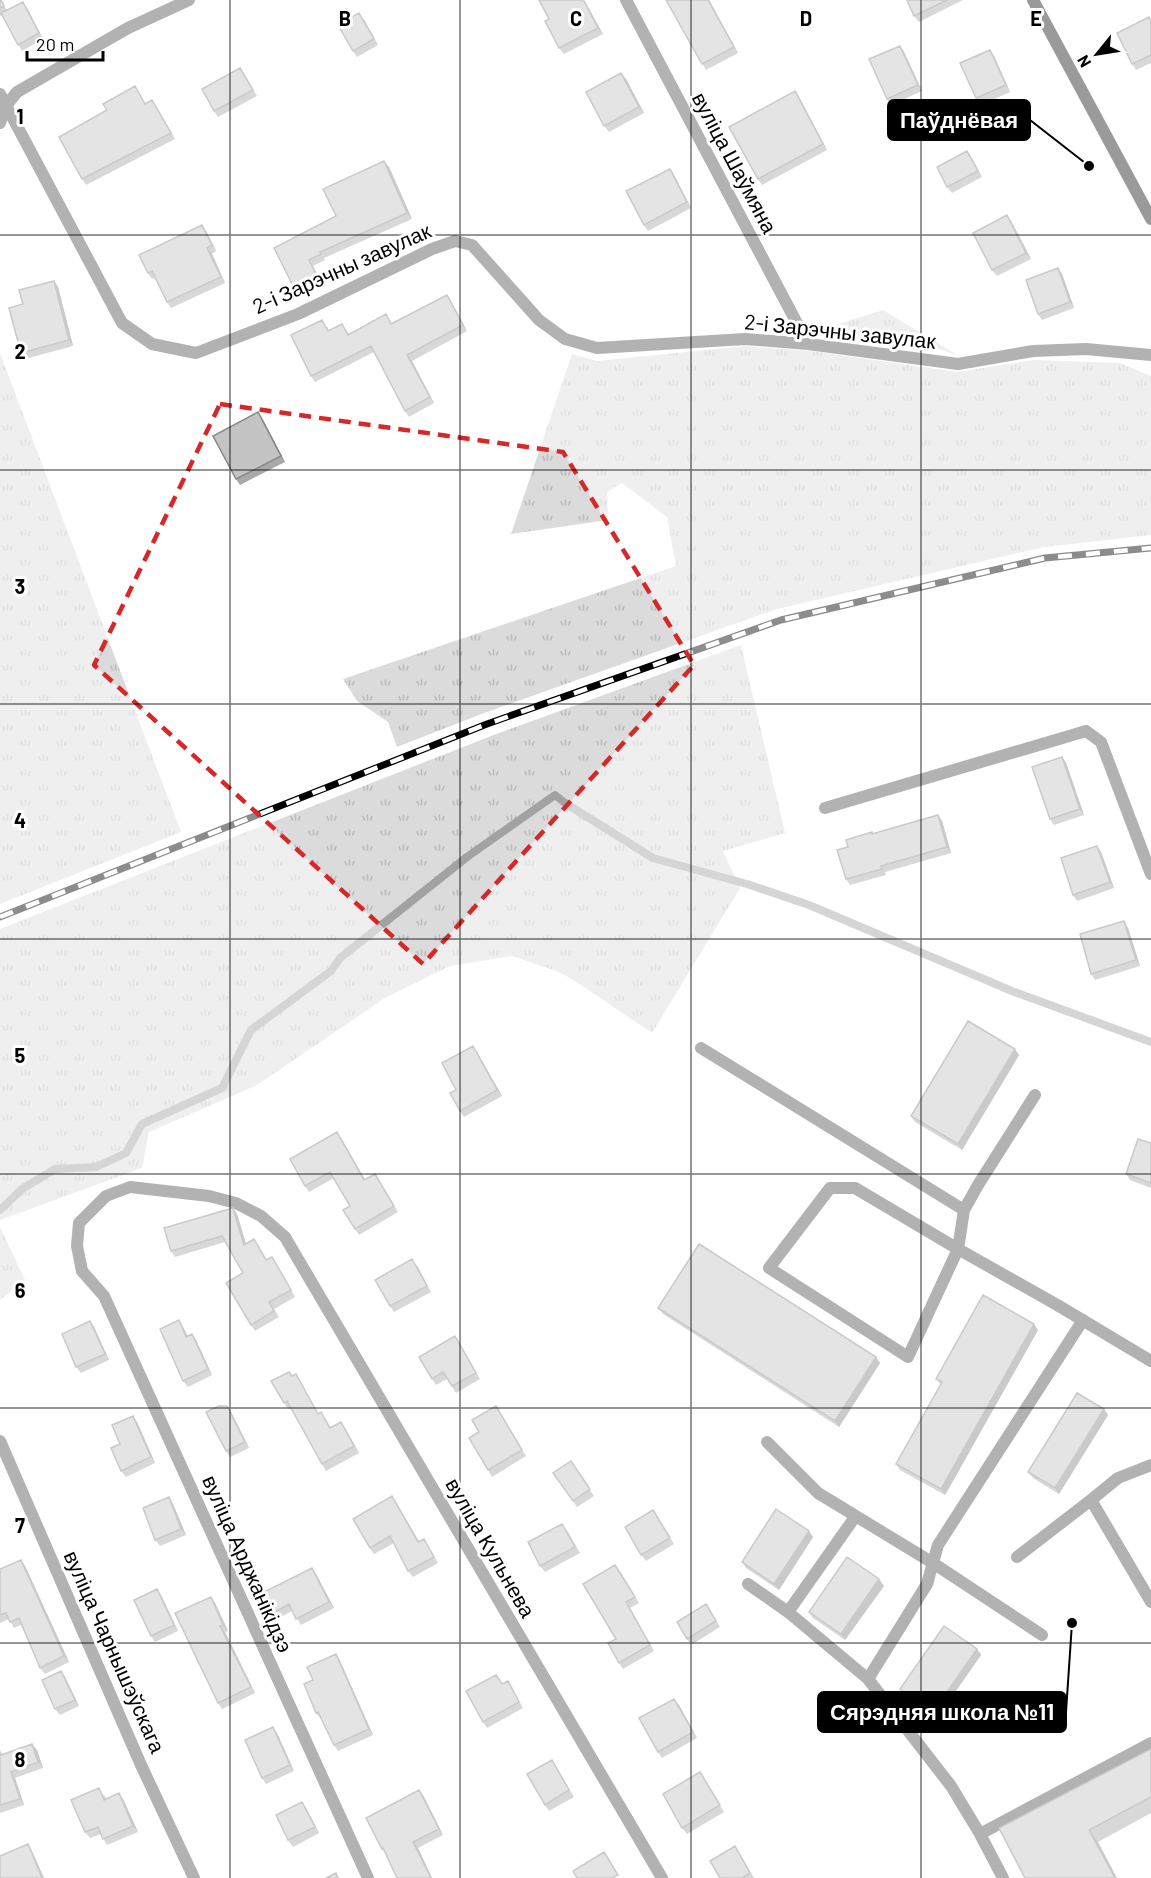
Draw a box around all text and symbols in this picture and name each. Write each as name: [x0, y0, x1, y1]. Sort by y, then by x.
text: B: [339, 6, 351, 30]
text: C: [570, 6, 582, 30]
text: D: [800, 6, 812, 30]
text: E: [1030, 6, 1042, 30]
scale bar: [27, 24, 104, 62]
north arrow: [1067, 24, 1127, 84]
text: 20 m: [36, 33, 74, 55]
text: N: [1073, 52, 1094, 71]
street label: вуліца Шаўмяна: [688, 88, 783, 237]
callout: Паўднёвая: [888, 100, 1030, 140]
text: 1: [16, 104, 24, 128]
text: Паўднёвая: [900, 106, 1018, 133]
street label: 2-і Зарэчны завулак: [249, 217, 435, 318]
street label: 2-і Зарэчны завулак: [743, 308, 938, 353]
text: 2: [14, 339, 26, 363]
text: 3: [15, 574, 25, 598]
text: 4: [14, 808, 26, 832]
text: 5: [15, 1043, 26, 1067]
text: 6: [15, 1278, 26, 1302]
street label: вуліца Арджанікідзэ: [198, 1471, 299, 1656]
street label: вуліца Кульнева: [441, 1473, 542, 1622]
text: 7: [15, 1513, 25, 1537]
street label: вуліца Чарнышэўскага: [60, 1547, 171, 1757]
callout: Сярэдняя школа №11: [818, 1692, 1066, 1732]
text: Сярэдняя школа №11: [830, 1698, 1054, 1725]
text: 8: [15, 1747, 26, 1771]

